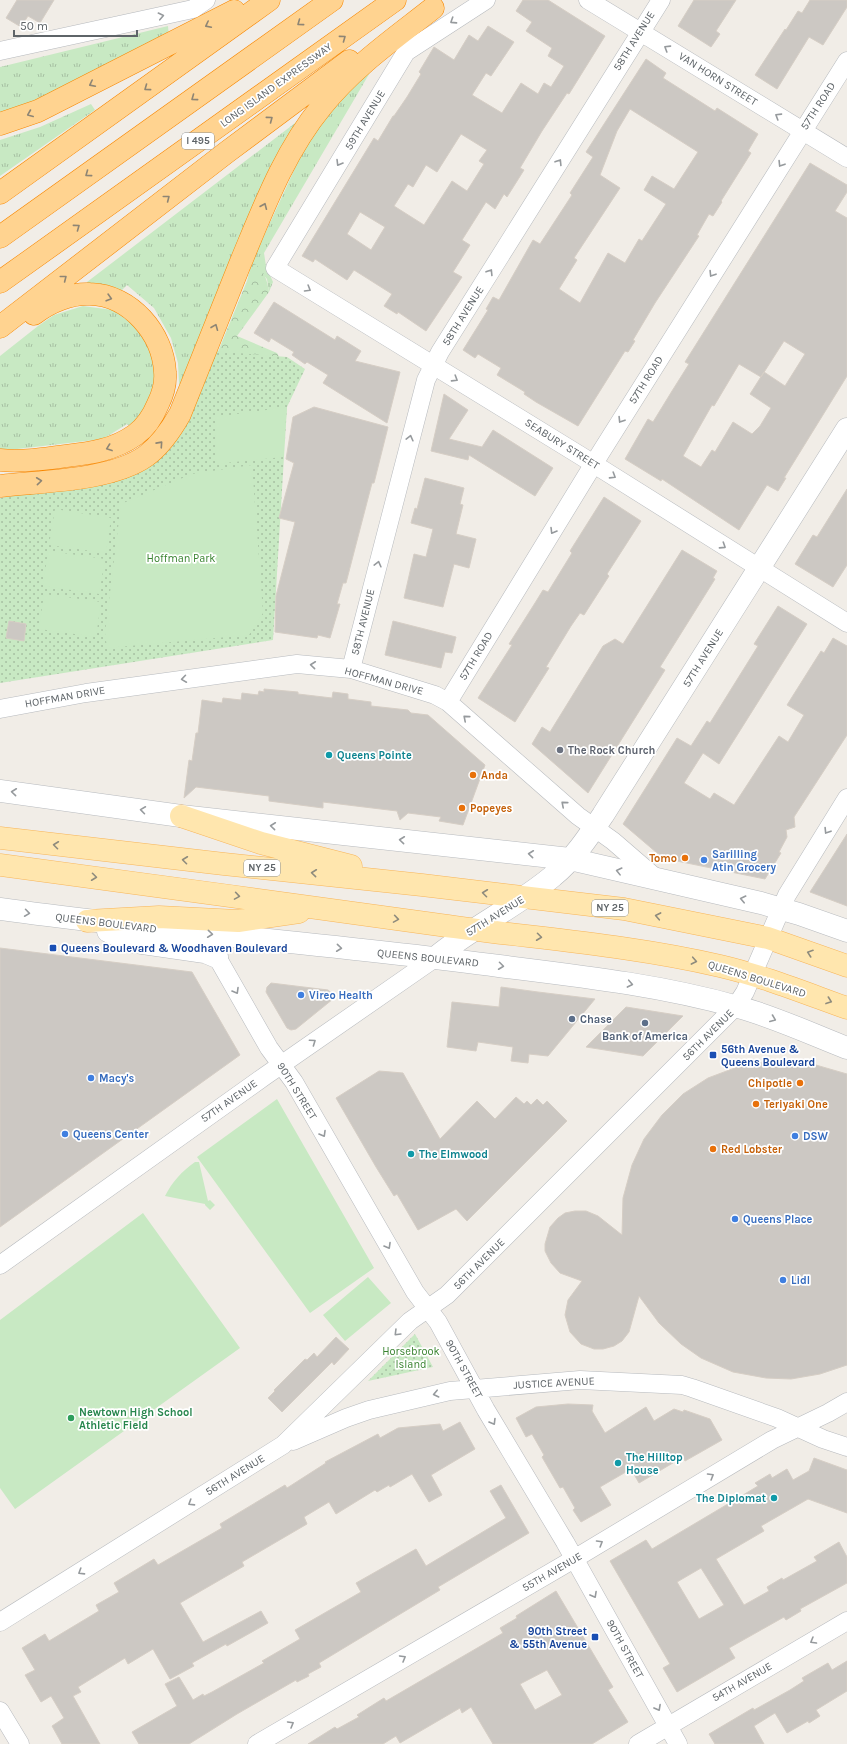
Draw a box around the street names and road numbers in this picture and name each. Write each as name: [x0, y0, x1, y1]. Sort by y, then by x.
street label: 58TH AVENUE: [611, 9, 657, 73]
street label: LONG ISLAND EXPRESSWAY: [218, 40, 334, 130]
street label: VAN HORN STREET: [676, 50, 760, 109]
street label: 57TH ROAD: [798, 80, 838, 132]
street label: 59TH AVENUE: [342, 88, 388, 152]
road number: I 495: [182, 133, 214, 149]
street label: 58TH AVENUE: [440, 284, 486, 348]
street label: 57TH ROAD: [626, 354, 666, 406]
street label: SEABURY STREET: [522, 416, 602, 472]
street label: 58TH AVENUE: [349, 588, 377, 656]
street label: 57TH AVENUE: [680, 627, 726, 689]
street label: 57TH ROAD: [456, 629, 496, 683]
street label: HOFFMAN DRIVE: [343, 664, 425, 698]
street label: HOFFMAN DRIVE: [24, 684, 106, 710]
road number: NY 25: [244, 860, 280, 876]
street label: 57TH AVENUE: [464, 893, 526, 939]
road number: NY 25: [592, 900, 628, 916]
street label: QUEENS BOULEVARD: [55, 910, 157, 936]
street label: QUEENS BOULEVARD: [377, 946, 479, 970]
street label: QUEENS BOULEVARD: [706, 958, 808, 1000]
street label: 56TH AVENUE: [680, 1007, 736, 1063]
street label: 90TH STREET: [274, 1060, 320, 1122]
street label: 57TH AVENUE: [198, 1077, 260, 1125]
street label: 56TH AVENUE: [451, 1236, 507, 1292]
street label: 90TH STREET: [443, 1337, 486, 1401]
street label: JUSTICE AVENUE: [513, 1374, 595, 1392]
street label: 56TH AVENUE: [203, 1452, 267, 1498]
street label: 55TH AVENUE: [520, 1550, 584, 1594]
street label: 90TH STREET: [604, 1617, 647, 1681]
street label: 54TH AVENUE: [710, 1660, 774, 1704]

